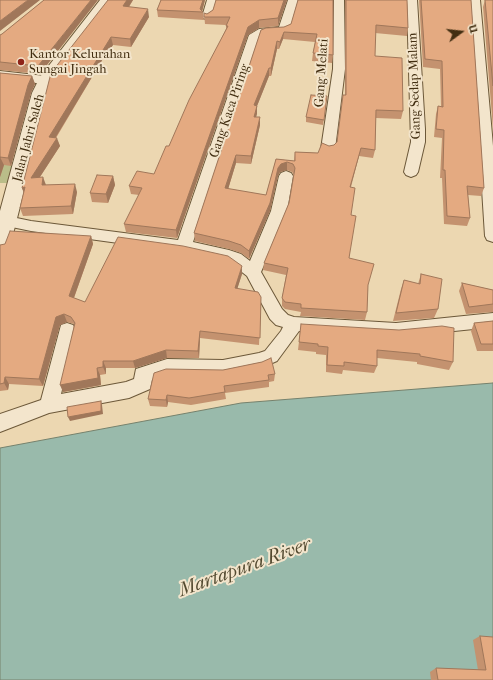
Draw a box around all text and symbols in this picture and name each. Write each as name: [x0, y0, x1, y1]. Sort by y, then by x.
north arrow: [441, 12, 481, 52]
text: U: [466, 23, 480, 35]
street label: Gang Sedap Malam: [405, 32, 425, 140]
street label: Gang Melati: [312, 38, 332, 108]
place label: Kantor Kelurahan Sungai Jingah: [29, 47, 130, 78]
marker: Kantor Kelurahan Sungai Jingah: [16, 57, 26, 67]
street label: Gang Kaca Piring: [207, 62, 253, 160]
street label: Jalan Jahri Saleh: [10, 92, 48, 184]
water label: Martapura River: [176, 534, 314, 602]

